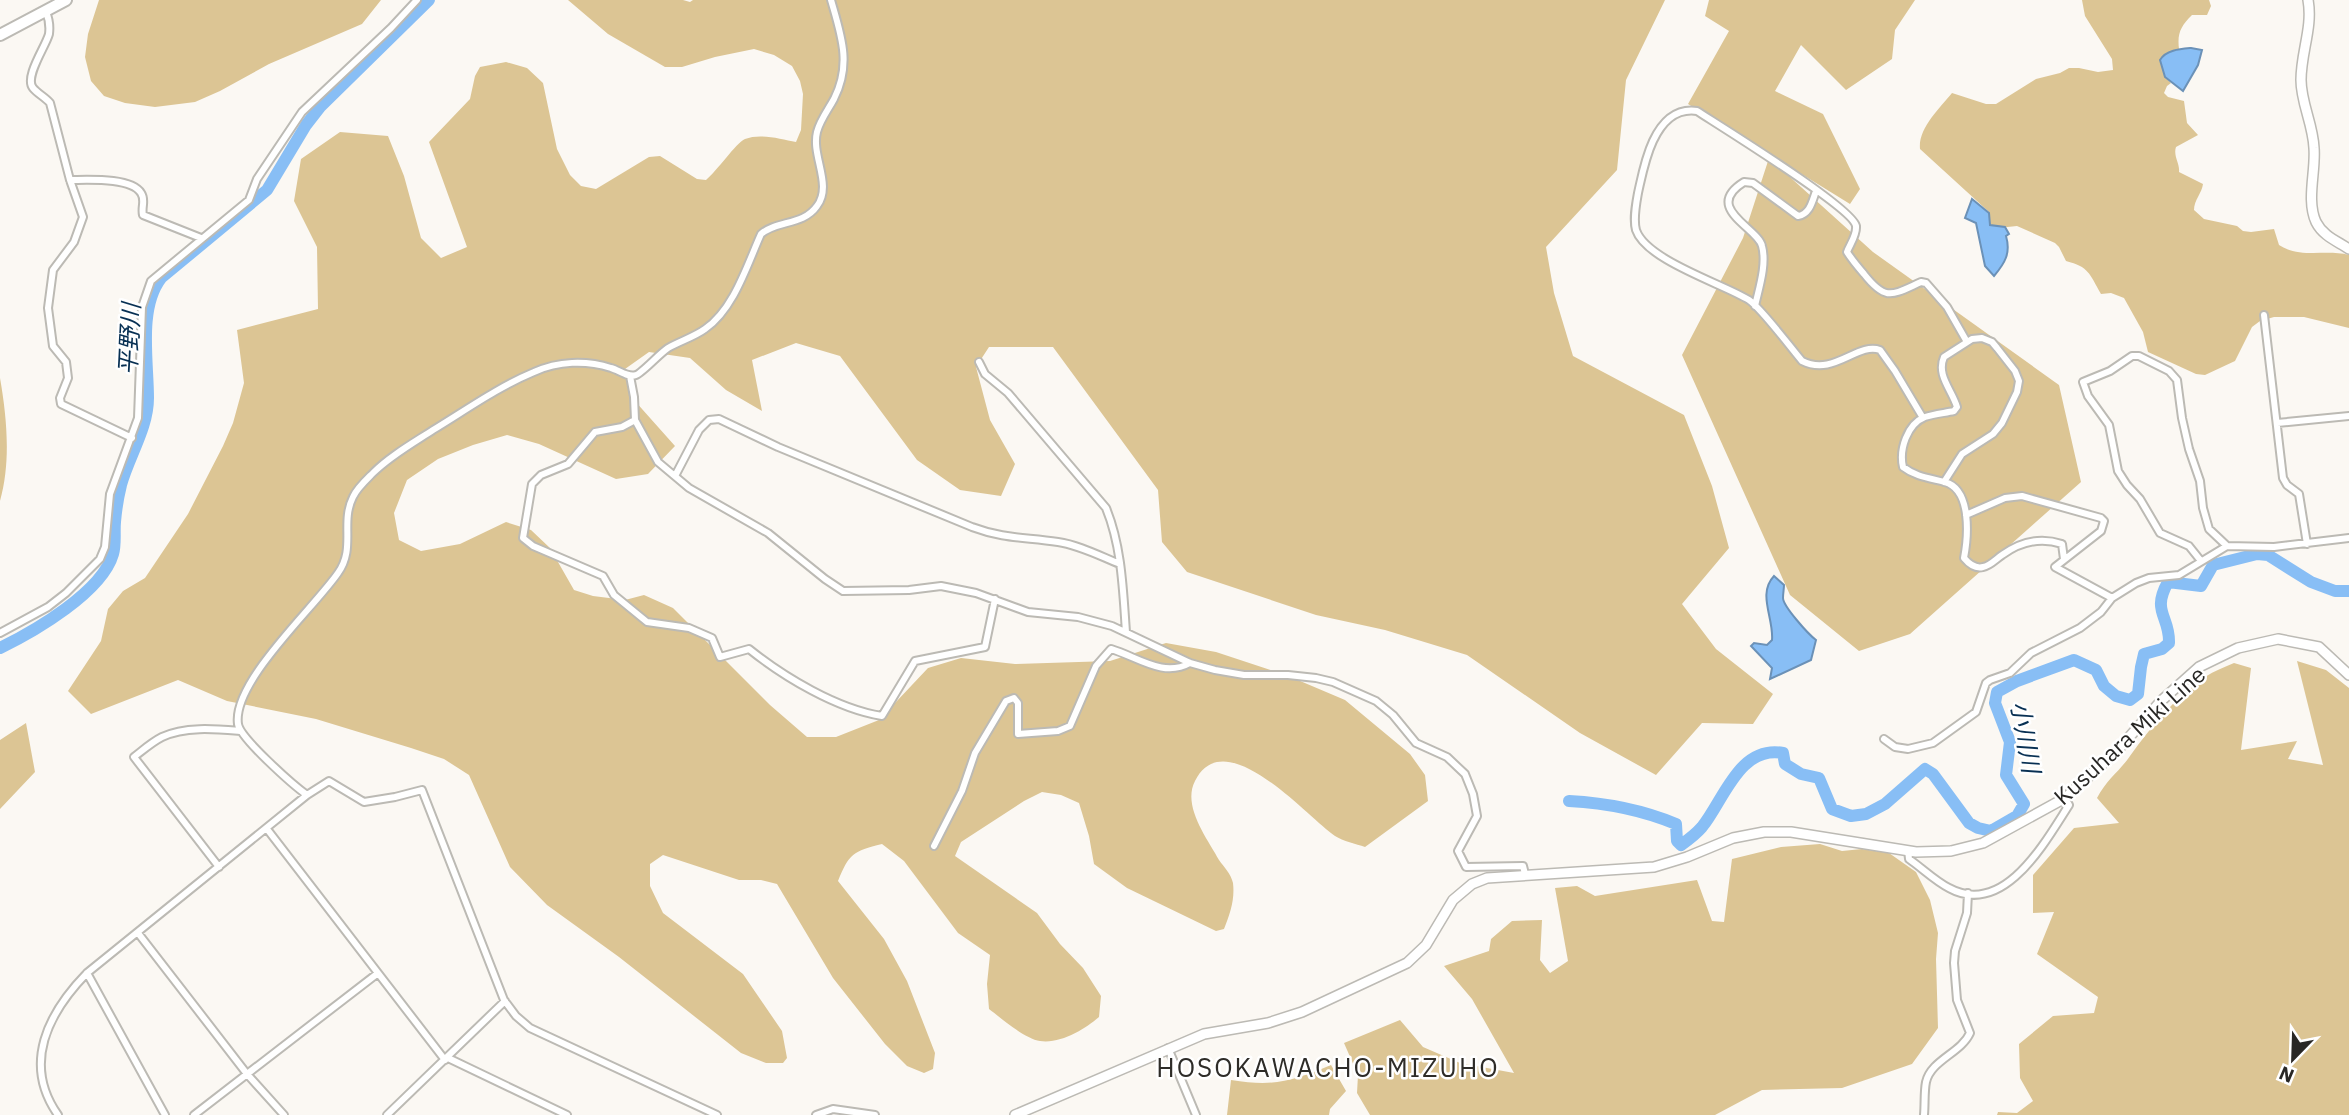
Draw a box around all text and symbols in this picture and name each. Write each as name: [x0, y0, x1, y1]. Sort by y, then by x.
water label: 平野川: [111, 299, 147, 376]
street label: Kusuhara Miki Line: [2047, 659, 2211, 811]
water label: 小川川: [2004, 699, 2049, 778]
north arrow: [2258, 1024, 2328, 1094]
district label: HOSOKAWACHO-MIZUHO: [1156, 1050, 1500, 1084]
text: N: [2275, 1061, 2297, 1088]

